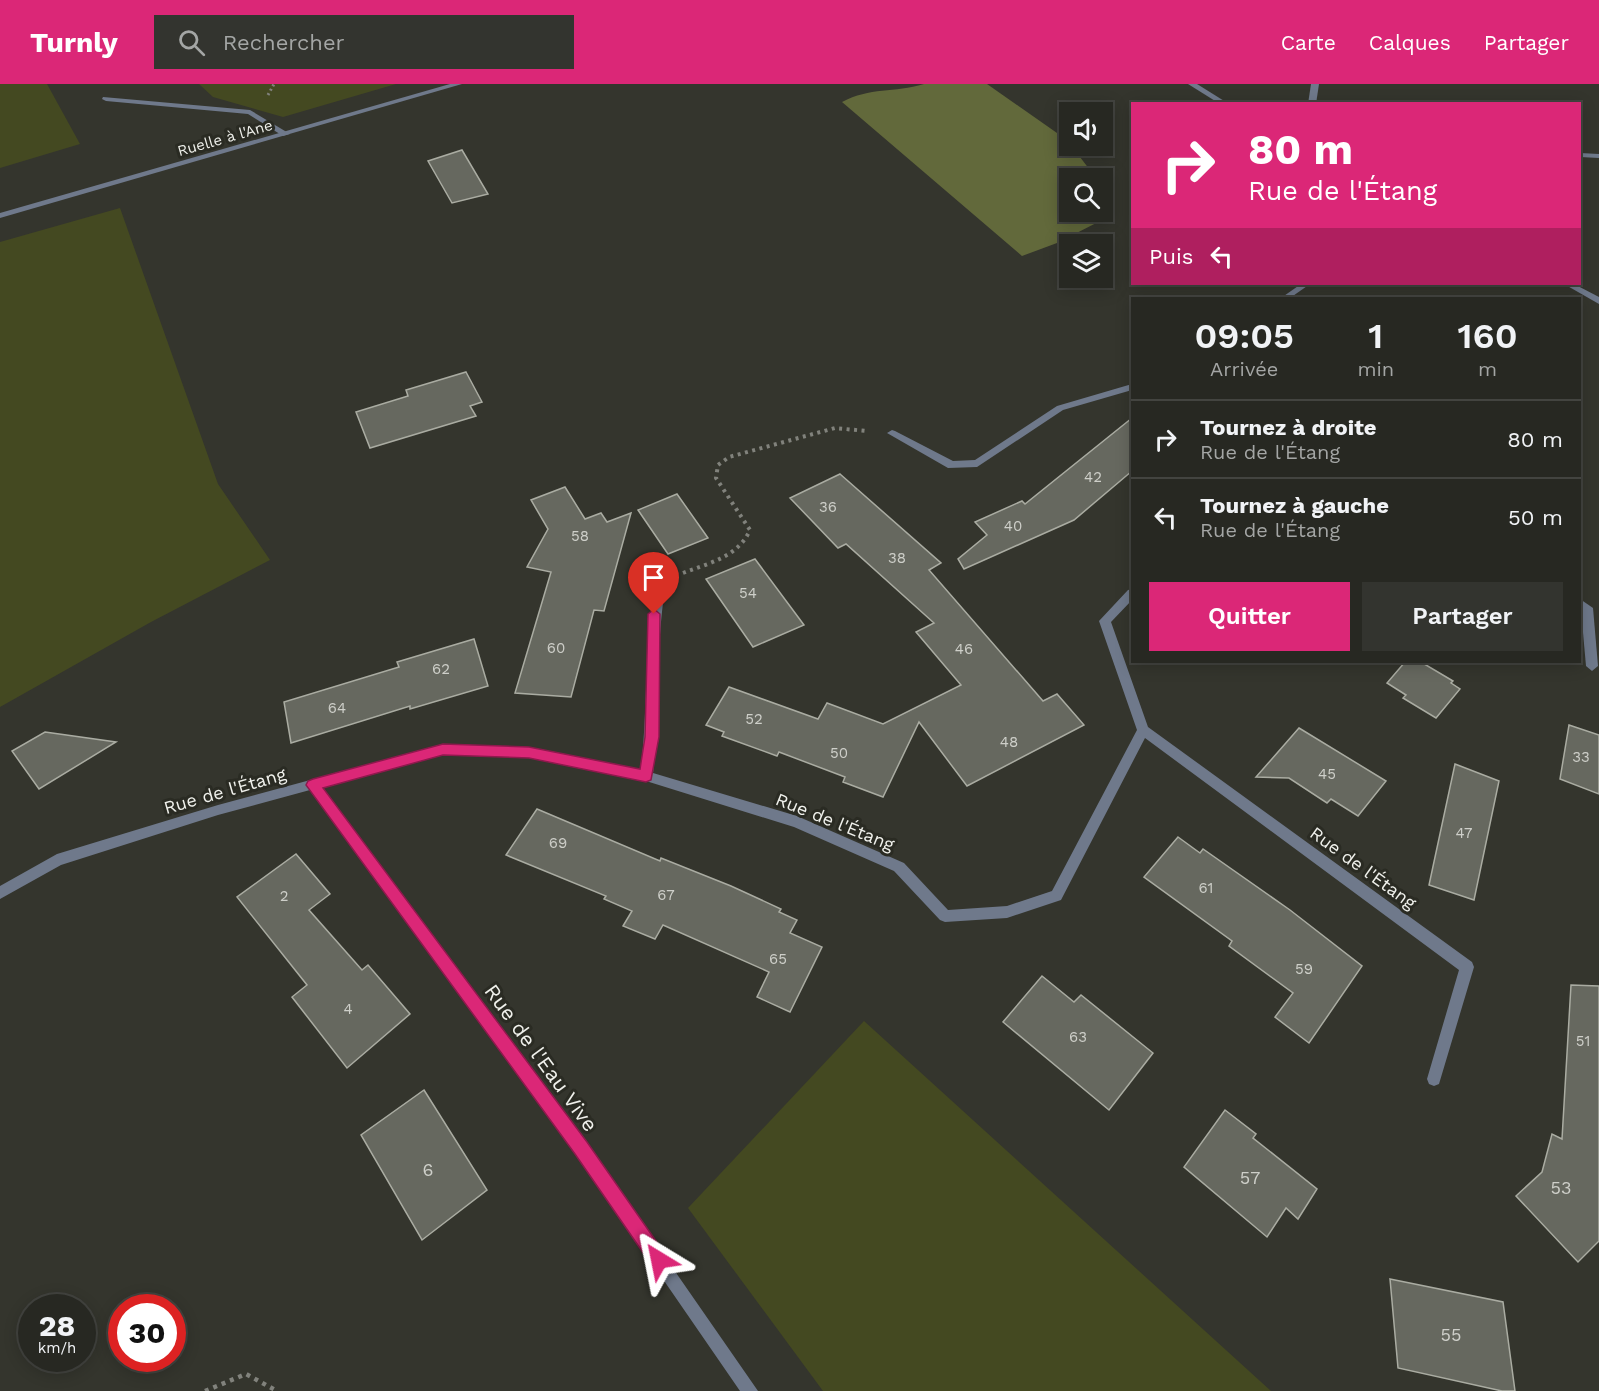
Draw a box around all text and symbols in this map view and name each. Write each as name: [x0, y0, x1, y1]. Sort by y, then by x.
search box: [154, 15, 574, 69]
text: Turnly: [30, 26, 118, 59]
icon: search: [175, 26, 208, 59]
text: Rechercher: [223, 30, 345, 55]
text: Carte: [1281, 30, 1336, 55]
text: Calques: [1369, 30, 1451, 55]
text: Partager: [1484, 30, 1569, 55]
map controls: [1059, 102, 1113, 288]
button: sound: [1059, 102, 1113, 156]
street label: Ruelle à l'Ane: [175, 116, 275, 160]
text: 80 m: [1248, 125, 1353, 174]
icon: right: [1149, 126, 1227, 204]
button: search: [1059, 168, 1113, 222]
text: Rue de l'Étang: [1248, 175, 1437, 207]
button: layers: [1059, 234, 1113, 288]
icon: left: [1205, 240, 1238, 273]
text: Puis: [1149, 244, 1193, 269]
text: 09:05: [1194, 315, 1294, 357]
text: 1: [1368, 315, 1383, 357]
text: 160: [1458, 315, 1518, 357]
text: Arrivée: [1210, 357, 1278, 381]
text: min: [1357, 357, 1394, 381]
text: m: [1478, 357, 1497, 381]
text: Tournez à droite: [1200, 415, 1377, 440]
icon: right: [1149, 423, 1182, 456]
text: 80 m: [1507, 427, 1563, 452]
text: Rue de l'Étang: [1200, 440, 1340, 464]
house number: 42: [1084, 468, 1102, 486]
text: Tournez à gauche: [1200, 493, 1389, 518]
house number: 36: [819, 498, 837, 516]
icon: left: [1149, 501, 1182, 534]
text: 50 m: [1508, 505, 1563, 530]
house number: 40: [1004, 517, 1022, 535]
text: Rue de l'Étang: [1200, 518, 1340, 542]
house number: 58: [571, 527, 589, 545]
house number: 38: [888, 549, 906, 567]
pin: [628, 552, 679, 614]
icon: arrive: [637, 561, 670, 594]
button: Quitter: [1149, 582, 1350, 651]
button: Partager: [1362, 582, 1563, 651]
house number: 54: [739, 584, 757, 602]
house number: 60: [547, 639, 565, 657]
house number: 46: [955, 640, 973, 658]
house number: 62: [432, 660, 450, 678]
house number: 64: [328, 699, 346, 717]
house number: 52: [745, 710, 763, 728]
house number: 48: [1000, 733, 1018, 751]
house number: 50: [830, 744, 848, 762]
house number: 33: [1572, 748, 1590, 766]
street label: Rue de l'Étang: [161, 763, 289, 818]
house number: 45: [1318, 765, 1336, 783]
street label: Rue de l'Étang: [773, 788, 898, 855]
street label: Rue de l'Étang: [1306, 822, 1421, 913]
house number: 47: [1456, 824, 1472, 842]
house number: 69: [549, 834, 567, 852]
house number: 61: [1199, 879, 1213, 897]
house number: 67: [657, 886, 675, 904]
house number: 2: [280, 887, 288, 905]
house number: 65: [769, 950, 787, 968]
house number: 59: [1295, 960, 1313, 978]
street label: Rue de l'Eau Vive: [480, 979, 603, 1136]
house number: 4: [343, 1000, 353, 1018]
house number: 63: [1069, 1028, 1087, 1046]
house number: 51: [1576, 1032, 1590, 1050]
house number: 6: [423, 1159, 433, 1180]
house number: 57: [1240, 1167, 1260, 1188]
house number: 53: [1551, 1177, 1571, 1198]
position arrow: [627, 1228, 691, 1292]
speed limit sign: 30: [108, 1294, 186, 1372]
text: 28: [39, 1308, 75, 1343]
house number: 55: [1441, 1324, 1461, 1345]
text: km/h: [38, 1339, 76, 1357]

